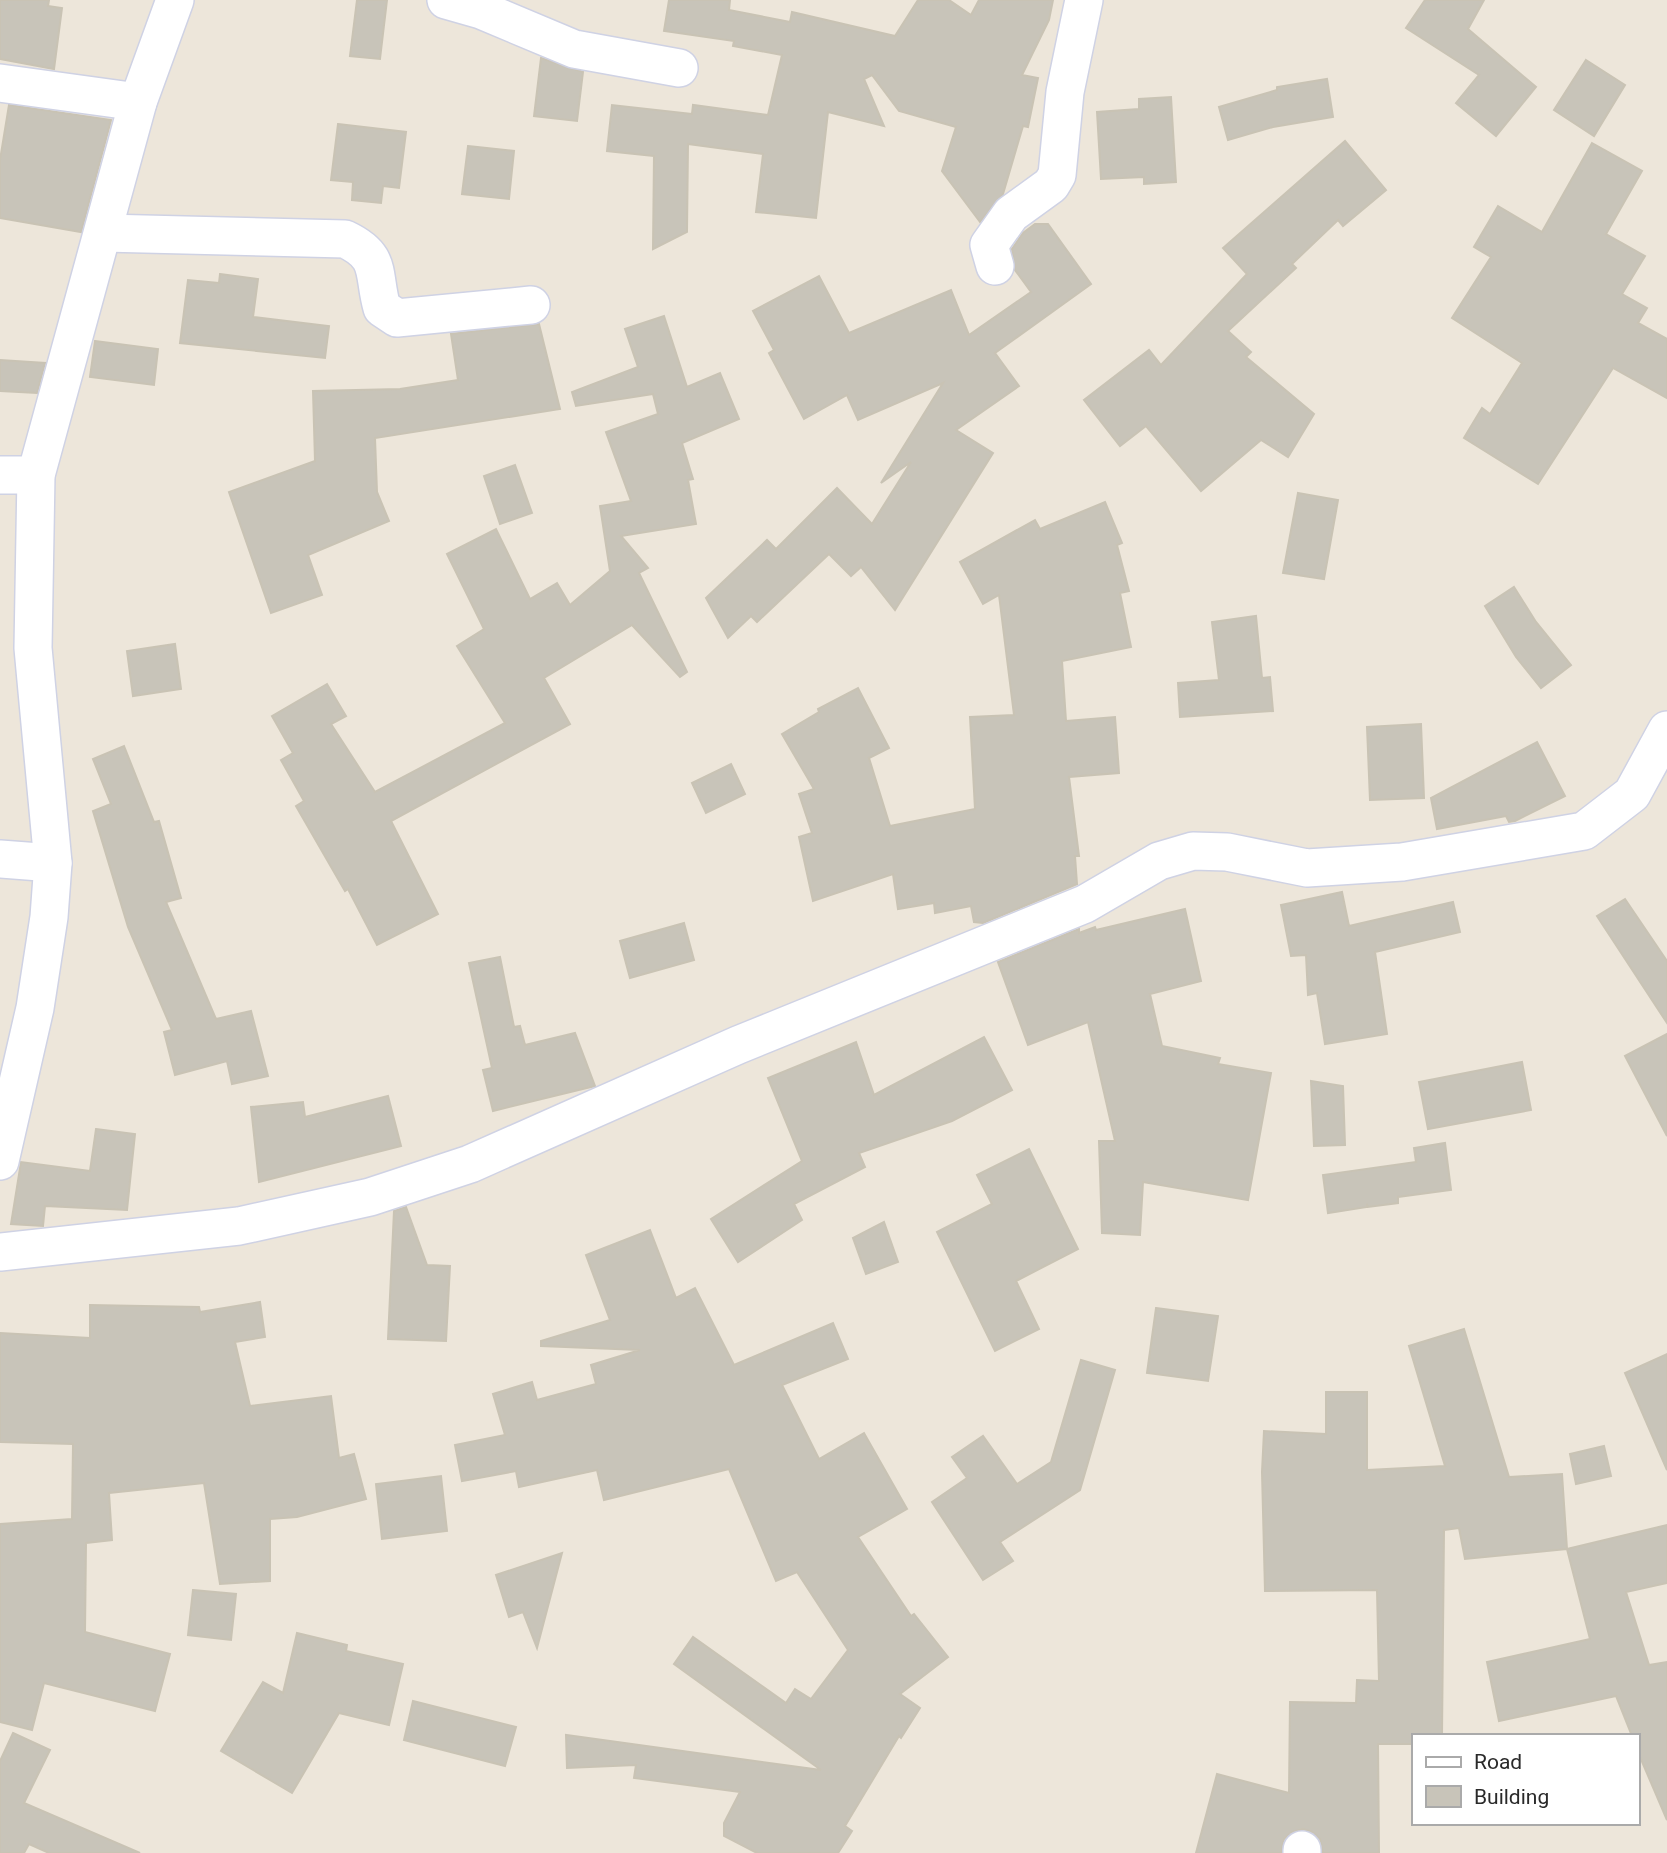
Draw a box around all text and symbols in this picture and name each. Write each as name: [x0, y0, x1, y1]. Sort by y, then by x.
legend: [1412, 1734, 1639, 1825]
text: Road: [1474, 1750, 1522, 1774]
text: Building: [1474, 1785, 1549, 1809]

